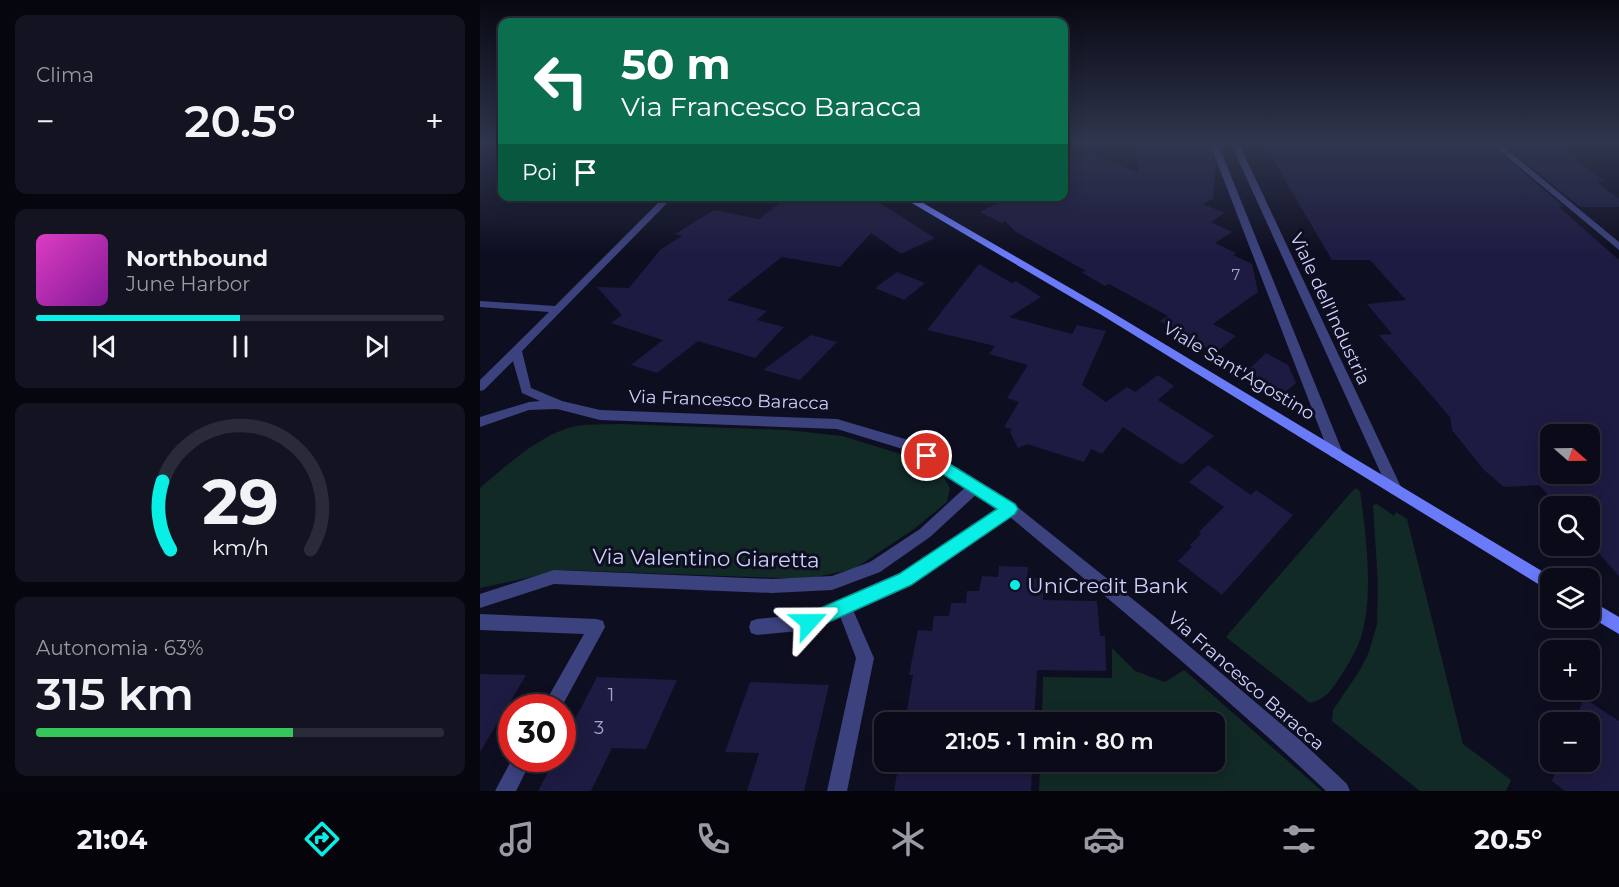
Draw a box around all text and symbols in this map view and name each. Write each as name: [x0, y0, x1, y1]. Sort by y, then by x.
text: 50 m: [621, 38, 730, 90]
icon: left: [522, 42, 600, 120]
text: Clima: [36, 63, 94, 87]
text: Via Francesco Baracca: [621, 90, 922, 123]
text: 20.5°: [184, 93, 296, 148]
text: −: [36, 101, 55, 141]
text: +: [425, 101, 444, 141]
icon: arrive: [569, 156, 602, 189]
text: Poi: [522, 159, 557, 186]
street label: Viale dell'Industria: [1285, 230, 1375, 388]
text: Northbound: [126, 245, 268, 272]
house number: 7: [1232, 265, 1241, 284]
text: June Harbor: [126, 272, 250, 296]
street label: Viale Sant'Agostino: [1159, 317, 1319, 425]
icon: previous: [88, 330, 121, 363]
icon: pause: [224, 330, 257, 363]
icon: next: [360, 330, 393, 363]
street label: Via Francesco Baracca: [628, 386, 830, 414]
north arrow: [1540, 424, 1600, 484]
map controls: [1540, 424, 1600, 772]
pin: [901, 430, 952, 481]
icon: arrive: [910, 439, 943, 472]
text: 29: [202, 464, 278, 540]
button: search: [1540, 496, 1600, 556]
text: km/h: [211, 534, 269, 560]
street label: Via Valentino Giaretta: [592, 544, 820, 572]
button: layers: [1540, 568, 1600, 628]
place label: UniCredit Bank: [1027, 573, 1188, 598]
marker: UniCredit Bank: [1008, 578, 1022, 592]
position arrow: [777, 590, 841, 654]
street label: Via Francesco Baracca: [1163, 607, 1329, 755]
text: Autonomia · 63%: [36, 636, 204, 660]
button: +: [1540, 640, 1600, 700]
text: 315 km: [36, 666, 194, 721]
house number: 1: [608, 684, 614, 706]
speed limit sign: 30: [498, 694, 576, 772]
button: −: [1540, 712, 1600, 772]
house number: 3: [594, 717, 604, 739]
text: 21:05 · 1 min · 80 m: [945, 728, 1154, 755]
icon: directions: [301, 818, 343, 860]
icon: music: [496, 818, 538, 860]
icon: phone: [692, 818, 734, 860]
icon: climate: [887, 818, 929, 860]
icon: car: [1083, 818, 1125, 860]
icon: filters: [1278, 818, 1320, 860]
text: 21:04: [77, 823, 147, 856]
text: 20.5°: [1474, 823, 1542, 856]

